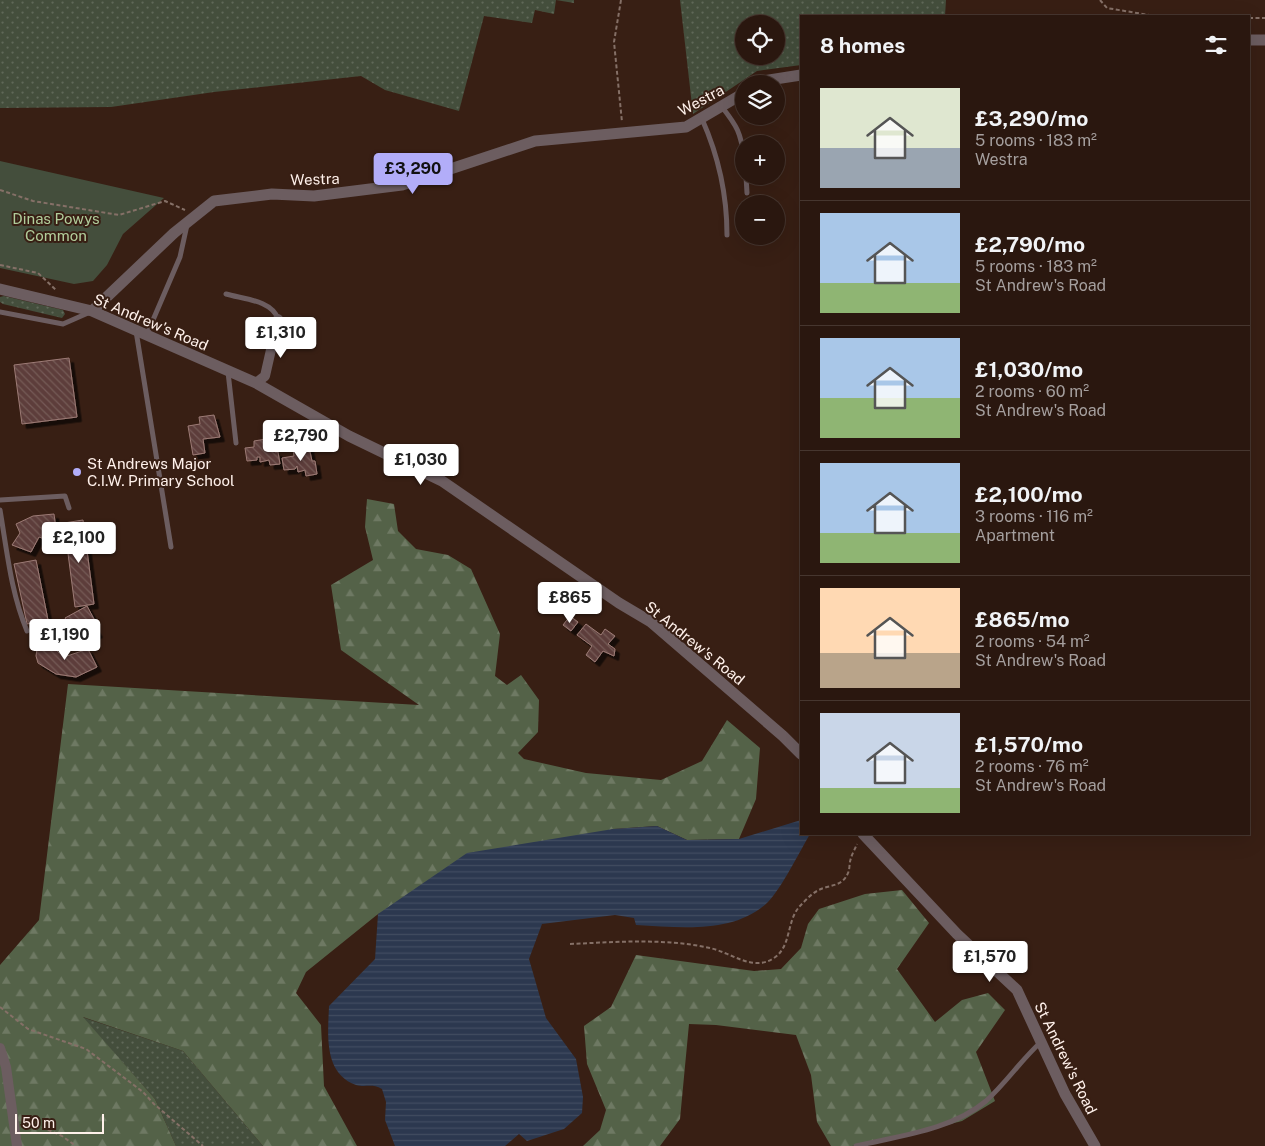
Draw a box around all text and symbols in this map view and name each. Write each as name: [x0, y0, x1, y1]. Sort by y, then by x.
map controls: [735, 15, 785, 245]
button: locate: [735, 15, 785, 65]
icon: filters: [1202, 31, 1230, 59]
text: 8 homes: [820, 33, 905, 58]
button: layers: [735, 75, 785, 125]
street label: Westra: [675, 81, 727, 119]
text: £3,290/mo: [975, 106, 1088, 131]
icon: home: [860, 108, 920, 168]
text: 5 rooms · 183 m²: [975, 131, 1097, 150]
button: +: [735, 135, 785, 185]
text: Westra: [975, 150, 1028, 169]
pin: £3,290: [372, 152, 454, 195]
text: £3,290: [385, 159, 441, 178]
street label: Westra: [290, 170, 340, 188]
button: −: [735, 195, 785, 245]
park label: Dinas Powys Common: [12, 210, 100, 244]
text: £2,790/mo: [975, 232, 1085, 257]
icon: home: [860, 233, 920, 293]
text: 5 rooms · 183 m²: [975, 257, 1097, 276]
text: St Andrew's Road: [975, 276, 1106, 295]
street label: St Andrew's Road: [91, 290, 211, 354]
pin: £1,310: [240, 316, 322, 359]
text: £1,310: [256, 323, 306, 342]
text: £1,030/mo: [975, 357, 1083, 382]
icon: home: [860, 358, 920, 418]
text: 2 rooms · 60 m²: [975, 382, 1089, 401]
text: St Andrew's Road: [975, 401, 1106, 420]
pin: £2,790: [260, 420, 342, 462]
text: £2,790: [274, 426, 328, 445]
pin: £1,030: [380, 444, 462, 486]
text: £1,030: [395, 450, 447, 469]
place label: St Andrews Major C.I.W. Primary School: [87, 455, 235, 489]
marker: St Andrews Major C.I.W. Primary School: [71, 466, 83, 478]
text: £2,100/mo: [975, 482, 1083, 507]
icon: home: [860, 483, 920, 543]
text: 3 rooms · 116 m²: [975, 507, 1093, 526]
pin: £2,100: [38, 522, 120, 564]
text: Apartment: [975, 526, 1055, 545]
text: £2,100: [53, 528, 105, 547]
pin: £865: [540, 582, 600, 624]
text: £865: [549, 588, 591, 607]
street label: St Andrew's Road: [642, 598, 748, 688]
text: £865/mo: [975, 607, 1070, 632]
icon: home: [860, 608, 920, 668]
pin: £1,190: [24, 618, 106, 661]
text: £1,190: [40, 625, 90, 644]
text: 2 rooms · 54 m²: [975, 632, 1090, 651]
text: St Andrew's Road: [975, 651, 1106, 670]
text: £1,570/mo: [975, 732, 1083, 757]
icon: home: [860, 733, 920, 793]
text: 2 rooms · 76 m²: [975, 757, 1089, 776]
text: St Andrew's Road: [975, 776, 1106, 795]
pin: £1,570: [949, 940, 1031, 983]
text: £1,570: [964, 947, 1016, 966]
street label: St Andrew's Road: [1031, 999, 1101, 1117]
scale bar: [15, 1111, 104, 1134]
text: 50 m: [22, 1115, 55, 1131]

